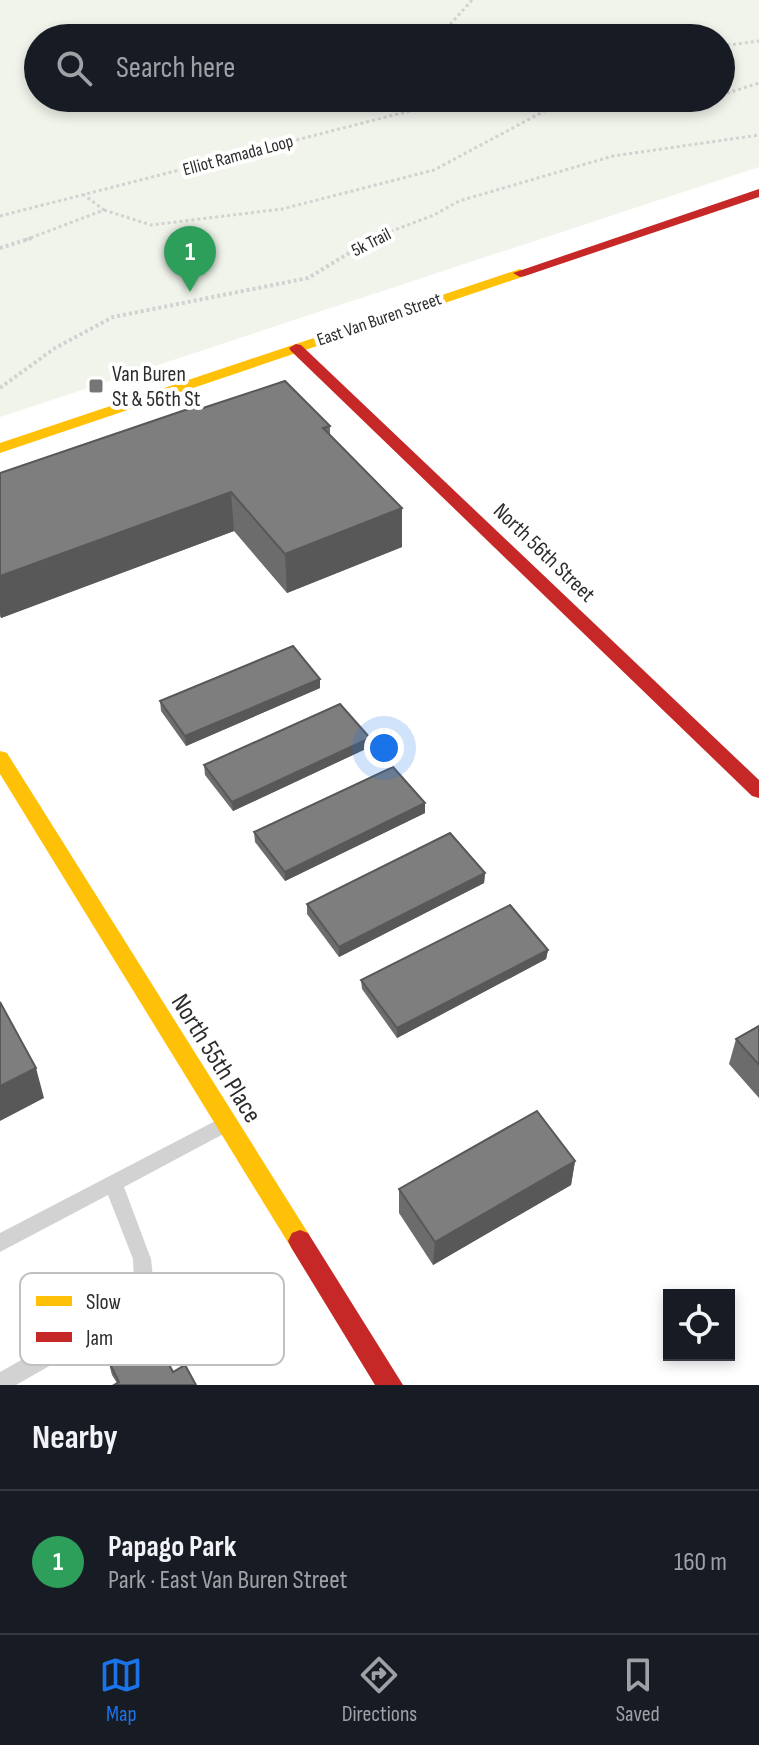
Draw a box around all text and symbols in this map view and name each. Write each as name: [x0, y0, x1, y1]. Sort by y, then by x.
search box: [24, 24, 735, 112]
icon: search: [52, 46, 96, 90]
text: Search here: [116, 50, 235, 86]
street label: Elliot Ramada Loop: [181, 131, 296, 180]
street label: 5k Trail: [348, 224, 394, 261]
pin: 1: [164, 226, 216, 292]
street label: East Van Buren Street: [314, 288, 445, 351]
place label: Van Buren St & 56th St: [112, 361, 201, 413]
marker: Van Buren St & 56th St: [87, 377, 105, 395]
street label: North 56th Street: [487, 498, 601, 609]
your location: [364, 728, 404, 768]
street label: North 55th Place: [164, 989, 267, 1129]
legend: [20, 1273, 284, 1365]
text: Slow: [86, 1289, 121, 1316]
map controls: [663, 1289, 735, 1361]
button: locate: [663, 1289, 735, 1361]
text: Jam: [85, 1325, 113, 1352]
text: Nearby: [32, 1417, 118, 1458]
text: Papago Park: [108, 1529, 236, 1565]
text: 1: [53, 1547, 63, 1578]
text: 160 m: [674, 1547, 727, 1578]
text: Park · East Van Buren Street: [108, 1565, 347, 1596]
tab: Map: [99, 1653, 143, 1728]
tab: Directions: [342, 1653, 417, 1728]
tab: Saved: [616, 1653, 660, 1728]

